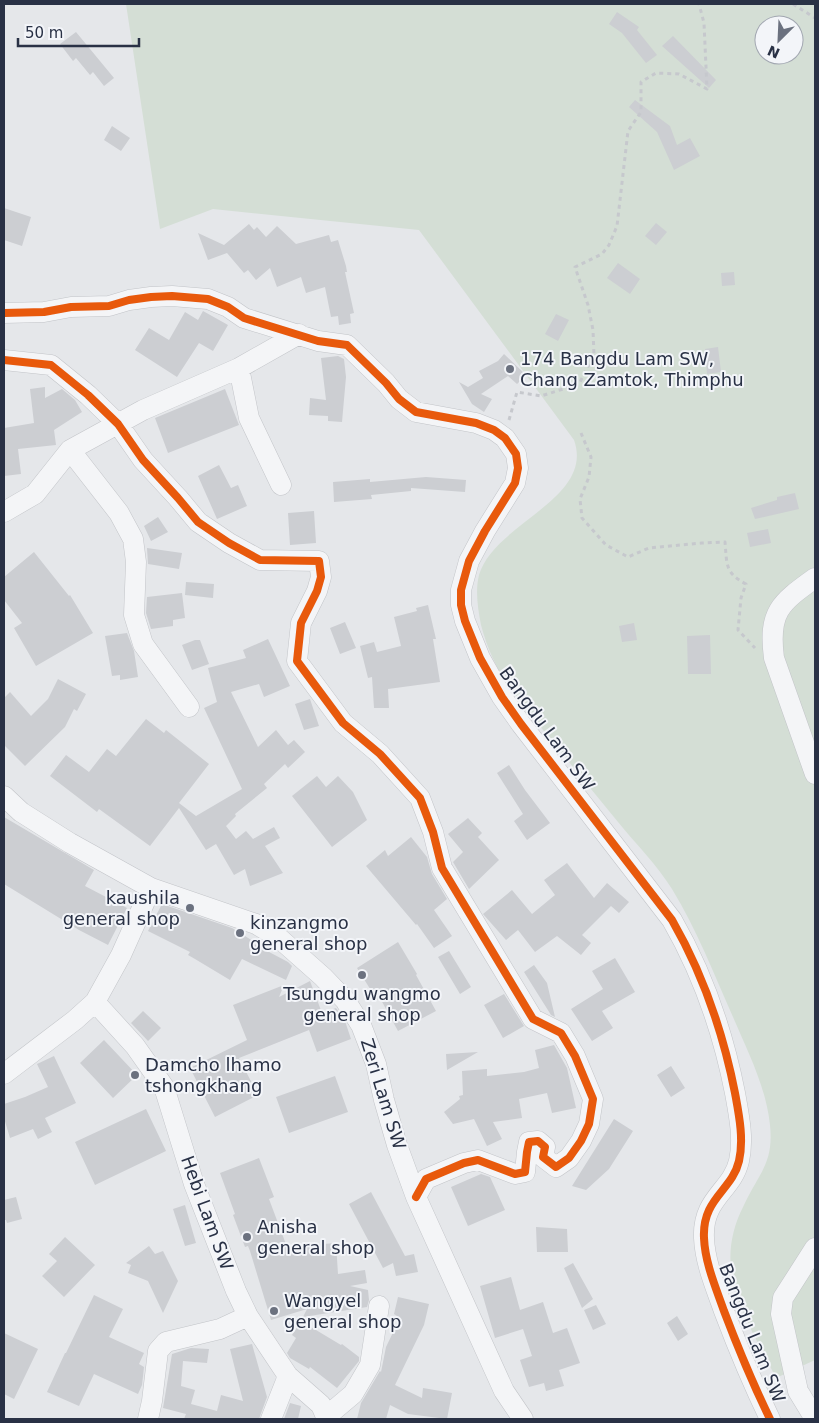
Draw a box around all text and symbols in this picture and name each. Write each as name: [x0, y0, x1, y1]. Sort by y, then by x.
scale bar: [18, 15, 139, 47]
north arrow: [754, 15, 804, 65]
text: 50 m: [25, 24, 63, 42]
text: N: [765, 42, 782, 62]
place label: 174 Bangdu Lam SW, Chang Zamtok, Thimphu: [520, 348, 744, 390]
marker: 174 Bangdu Lam SW, Chang Zamtok, Thimphu: [504, 363, 516, 375]
street label: Bangdu Lam SW: [495, 663, 600, 795]
place label: kaushila general shop: [63, 887, 180, 929]
marker: kaushila general shop: [184, 902, 196, 914]
place label: kinzangmo general shop: [250, 912, 367, 954]
marker: kinzangmo general shop: [234, 927, 246, 939]
marker: Tsungdu wangmo general shop: [356, 969, 368, 981]
place label: Tsungdu wangmo general shop: [282, 983, 441, 1025]
street label: Zeri Lam SW: [357, 1036, 410, 1152]
place label: Damcho lhamo tshongkhang: [145, 1054, 281, 1096]
marker: Damcho lhamo tshongkhang: [129, 1069, 141, 1081]
street label: Hebi Lam SW: [177, 1153, 238, 1273]
place label: Anisha general shop: [257, 1216, 374, 1258]
marker: Anisha general shop: [241, 1231, 253, 1243]
street label: Bangdu Lam SW: [715, 1260, 790, 1406]
place label: Wangyel general shop: [284, 1290, 401, 1332]
marker: Wangyel general shop: [268, 1305, 280, 1317]

